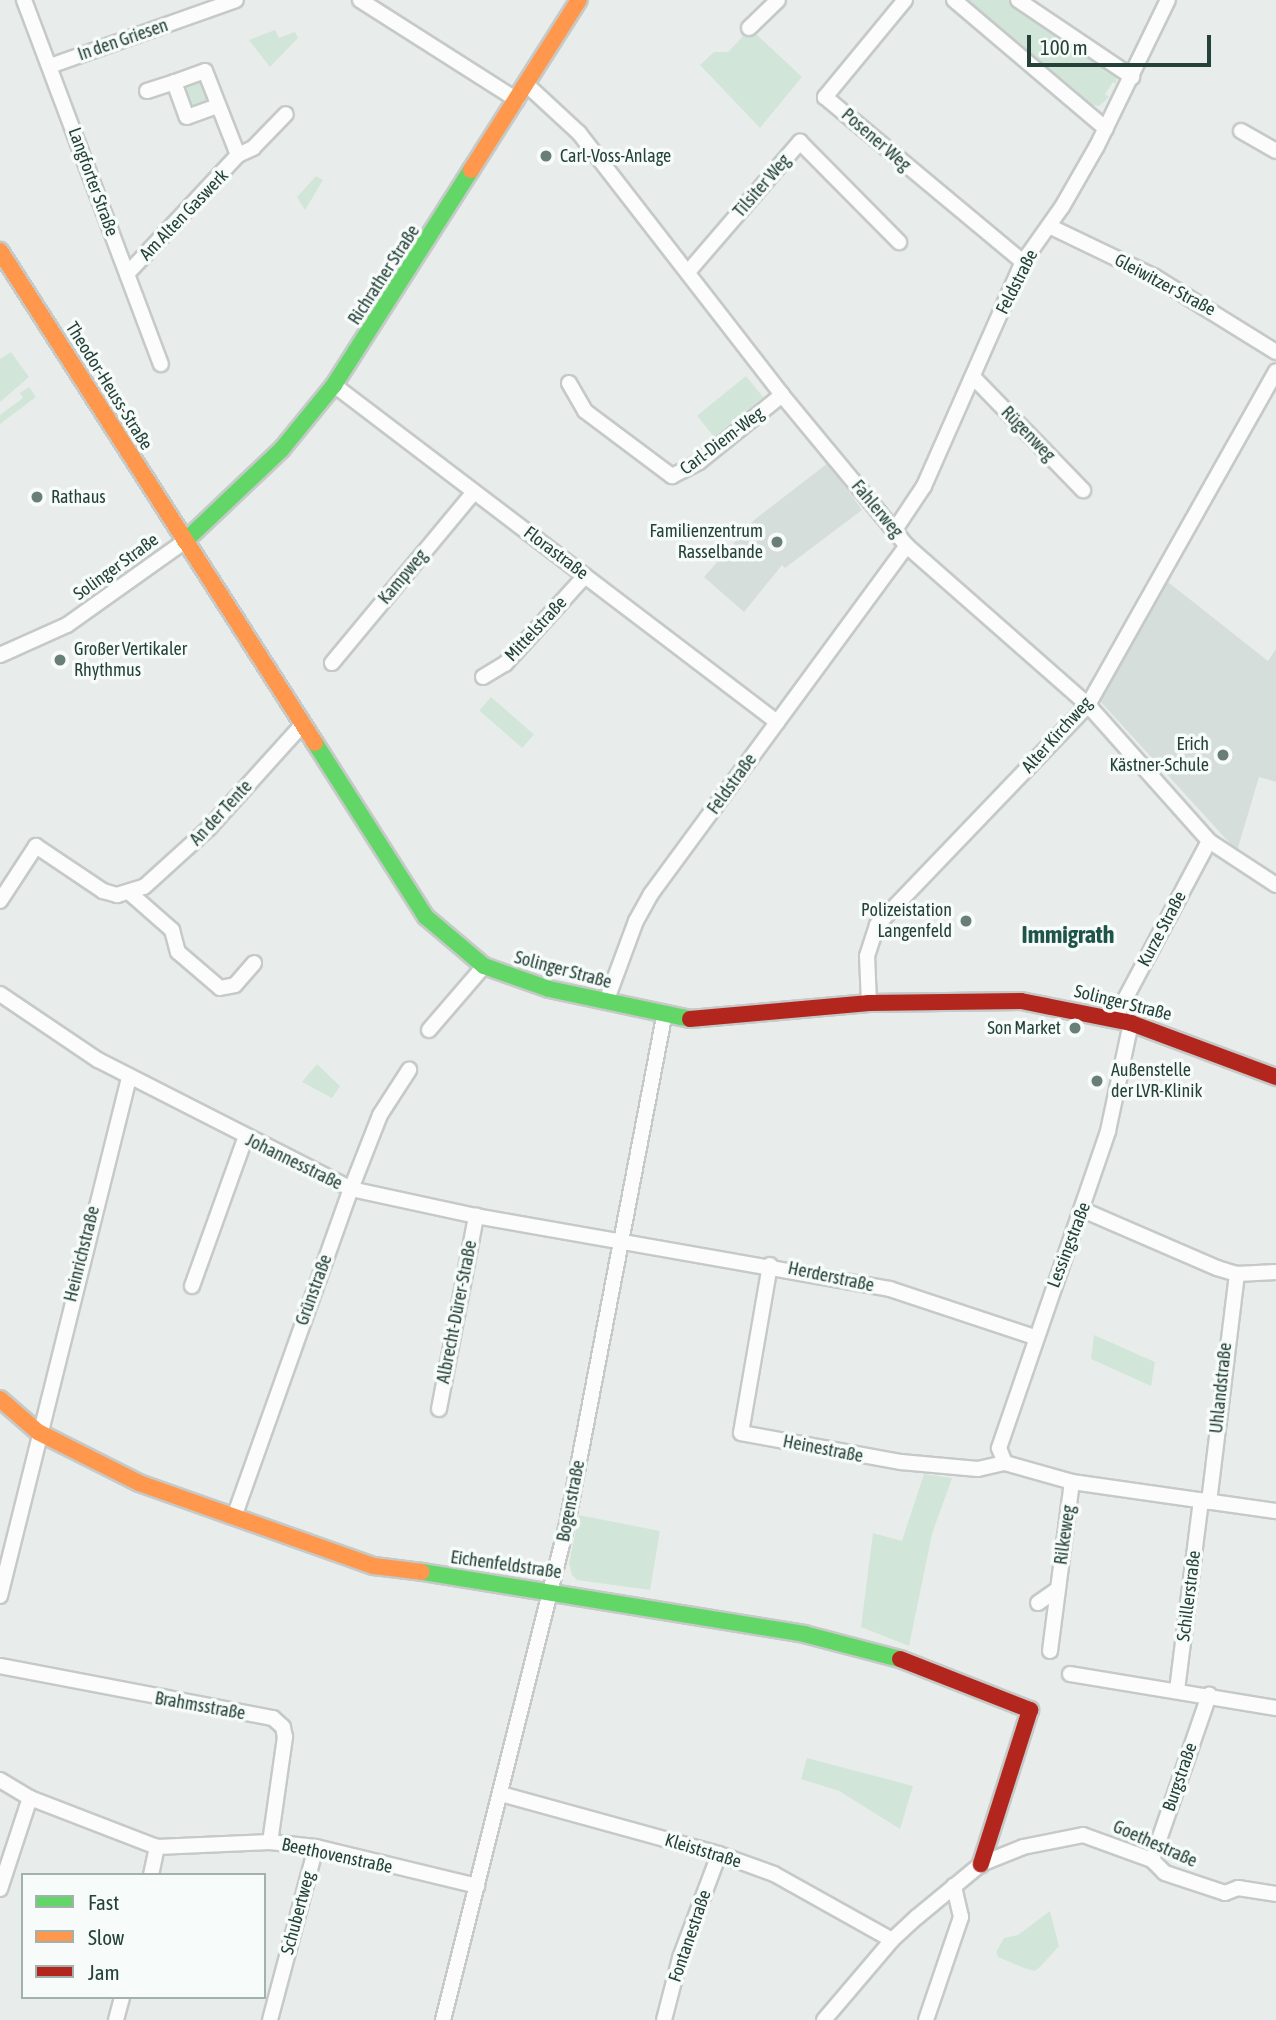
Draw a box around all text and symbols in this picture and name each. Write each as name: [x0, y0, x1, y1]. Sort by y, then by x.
street label: In den Griesen: [75, 14, 171, 66]
scale bar: [1031, 21, 1215, 65]
text: 100 m: [1040, 35, 1088, 59]
street label: Posener Weg: [837, 104, 915, 176]
street label: Langforter Straße: [63, 125, 123, 239]
place label: Carl-Voss-Anlage: [560, 145, 671, 167]
marker: Carl-Voss-Anlage: [538, 148, 554, 164]
street label: Tilsiter Weg: [729, 150, 795, 222]
street label: Am Alten Gaswerk: [135, 165, 233, 265]
street label: Richrather Straße: [344, 221, 424, 329]
street label: Feldstraße: [992, 246, 1042, 318]
street label: Gleiwitzer Straße: [1111, 249, 1219, 321]
street label: Theodor-Heuss-Straße: [61, 318, 157, 454]
street label: Carl-Diem-Weg: [676, 402, 768, 480]
street label: Rügenweg: [996, 402, 1060, 466]
street label: Fahlerweg: [847, 476, 907, 542]
place label: Rathaus: [51, 486, 106, 508]
marker: Rathaus: [29, 489, 45, 505]
place label: Familienzentrum Rasselbande: [649, 521, 763, 564]
street label: Florastraße: [520, 522, 592, 584]
street label: Solinger Straße: [69, 529, 163, 605]
marker: Familienzentrum Rasselbande: [769, 534, 785, 550]
street label: Kampweg: [374, 545, 432, 609]
street label: Mittelstraße: [501, 592, 571, 666]
place label: Großer Vertikaler Rhythmus: [74, 639, 187, 682]
marker: Großer Vertikaler Rhythmus: [52, 652, 68, 668]
street label: Alter Kirchweg: [1017, 693, 1097, 777]
place label: Erich Kästner-Schule: [1110, 734, 1209, 776]
marker: Erich Kästner-Schule: [1215, 747, 1231, 763]
street label: Feldstraße: [703, 749, 761, 819]
street label: An der Tente: [185, 776, 257, 850]
street label: Kurze Straße: [1133, 888, 1191, 970]
place label: Polizeistation Langenfeld: [861, 900, 952, 942]
marker: Polizeistation Langenfeld: [958, 913, 974, 929]
district label: Immigrath: [1022, 921, 1114, 949]
street label: Solinger Straße: [512, 947, 614, 993]
street label: Solinger Straße: [1072, 980, 1174, 1026]
place label: Son Market: [987, 1017, 1061, 1039]
marker: Son Market: [1067, 1020, 1083, 1036]
place label: Außenstelle der LVR-Klinik: [1111, 1060, 1202, 1102]
marker: Außenstelle der LVR-Klinik: [1089, 1073, 1105, 1089]
street label: Johannesstraße: [242, 1129, 346, 1195]
street label: Lessingstraße: [1043, 1199, 1095, 1291]
street label: Heinrichstraße: [60, 1204, 104, 1304]
street label: Albrecht-Dürer-Straße: [433, 1239, 481, 1385]
street label: Grünstraße: [291, 1252, 337, 1328]
street label: Herderstraße: [786, 1257, 876, 1297]
street label: Uhlandstraße: [1205, 1342, 1237, 1434]
street label: Heinestraße: [781, 1431, 865, 1467]
street label: Bogenstraße: [553, 1458, 589, 1544]
street label: Rilkeweg: [1050, 1504, 1080, 1566]
street label: Eichenfeldstraße: [449, 1547, 563, 1583]
street label: Schillerstraße: [1173, 1549, 1205, 1643]
street label: Brahmsstraße: [153, 1687, 247, 1725]
street label: Burgstraße: [1158, 1740, 1202, 1814]
street label: Goethestraße: [1110, 1816, 1200, 1872]
street label: Kleiststraße: [662, 1829, 744, 1873]
street label: Beethovenstraße: [280, 1834, 394, 1878]
street label: Schubertweg: [277, 1869, 319, 1957]
legend: [21, 1873, 266, 1999]
street label: Fontanestraße: [664, 1887, 716, 1985]
text: Fast: [88, 1890, 119, 1914]
text: Slow: [88, 1925, 124, 1949]
text: Jam: [88, 1960, 120, 1984]

